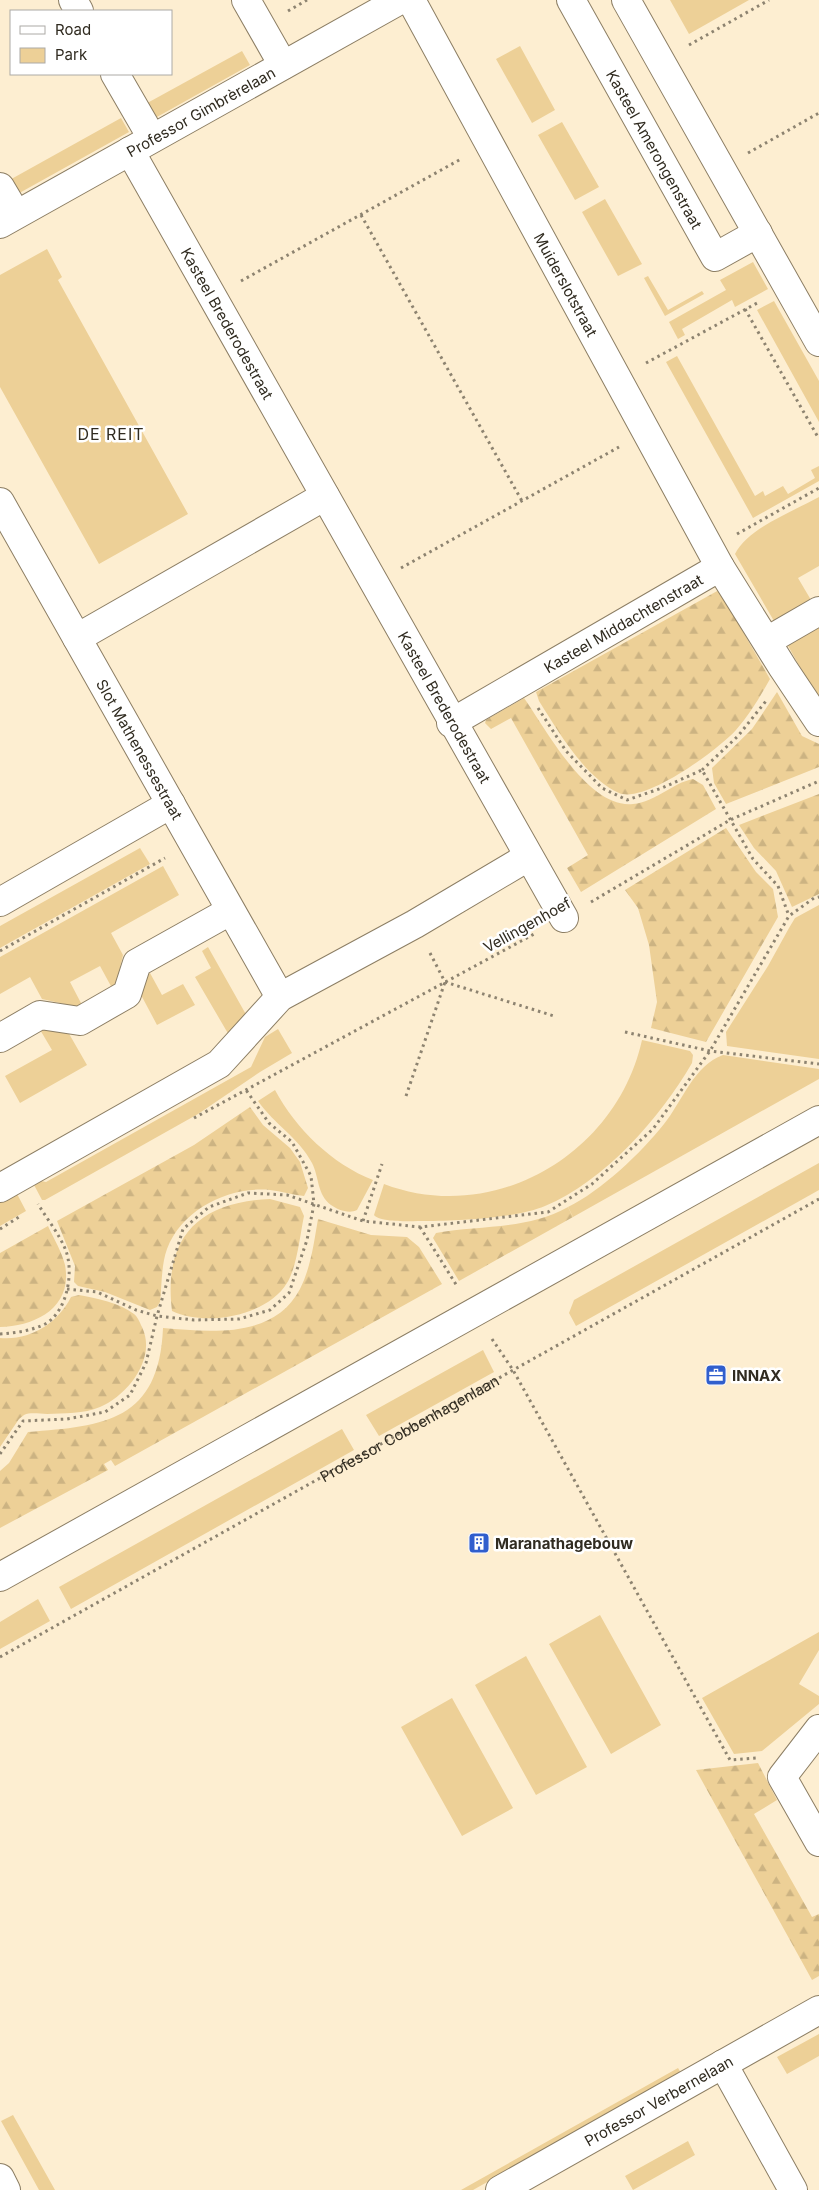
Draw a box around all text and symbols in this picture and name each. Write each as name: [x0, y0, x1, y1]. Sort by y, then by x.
legend: [10, 10, 172, 75]
text: Road: [55, 20, 91, 39]
text: Park: [55, 45, 88, 64]
street label: Professor Gimbrèrelaan: [123, 62, 278, 161]
street label: Kasteel Amerongenstraat: [602, 66, 707, 232]
street label: Muiderslotstraat: [530, 229, 602, 340]
street label: Kasteel Brederodestraat: [177, 244, 278, 403]
district label: DE REIT: [77, 424, 145, 444]
street label: Kasteel Middachtenstraat: [540, 570, 706, 677]
street label: Kasteel Brederodestraat: [394, 628, 495, 786]
street label: Slot Mathenessestraat: [93, 676, 187, 823]
street label: Vellingenhoef: [480, 893, 574, 957]
office icon: INNAX: [704, 1363, 728, 1387]
place label: INNAX: [732, 1366, 781, 1385]
street label: Professor Cobbenhagenlaan: [317, 1370, 502, 1486]
building icon: Maranathagebouw: [467, 1531, 491, 1555]
place label: Maranathagebouw: [495, 1534, 633, 1553]
street label: Professor Verbernelaan: [581, 2051, 736, 2150]

